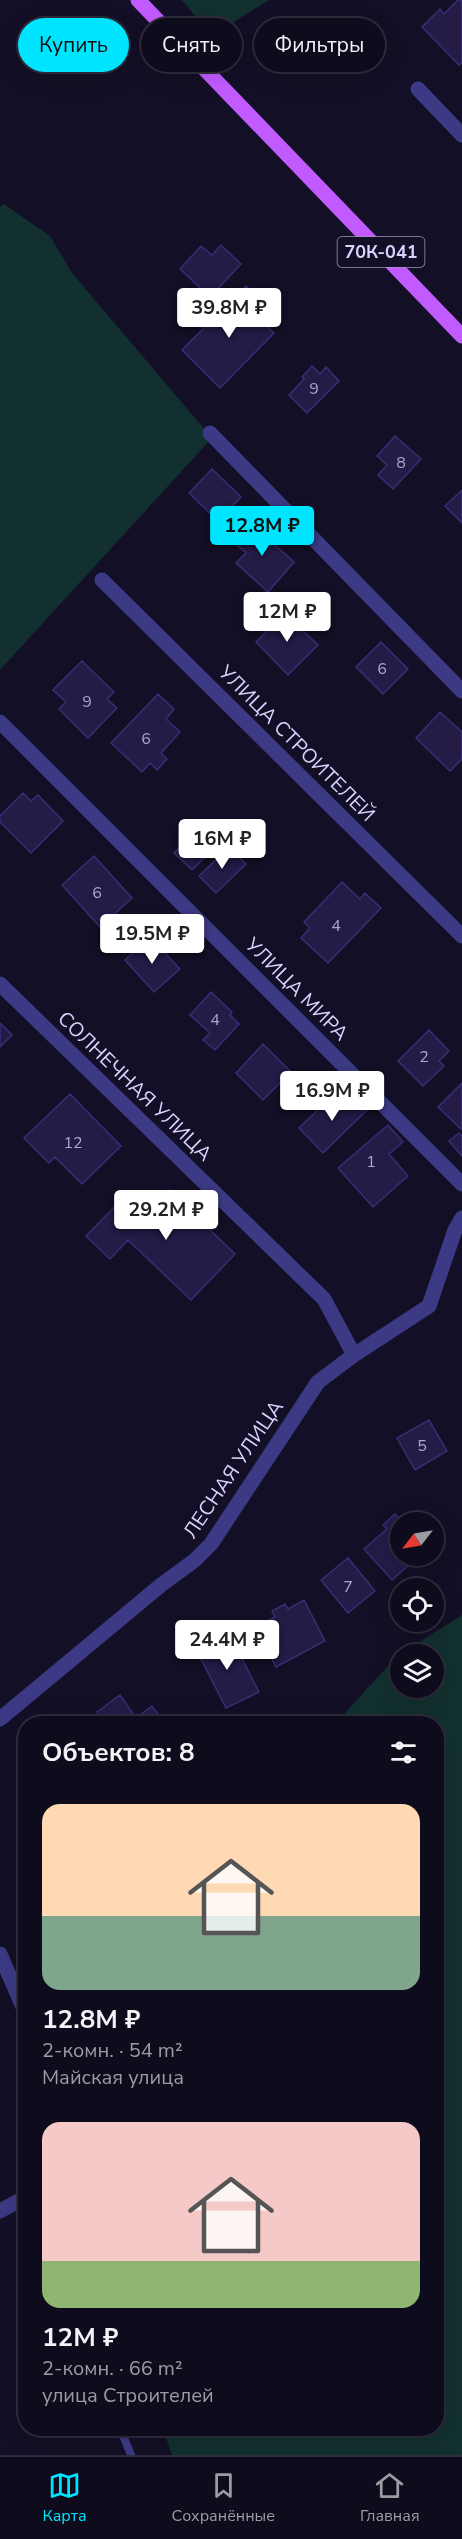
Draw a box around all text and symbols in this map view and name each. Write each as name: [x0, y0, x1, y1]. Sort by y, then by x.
chip: Купить: [18, 18, 129, 72]
chip: Снять: [141, 18, 242, 72]
chip: Фильтры: [254, 18, 385, 72]
road number: 70К-041: [338, 237, 424, 267]
pin: 39.8M ₽: [174, 288, 284, 339]
text: 39.8M ₽: [191, 294, 267, 321]
house number: 9: [309, 378, 319, 400]
house number: 8: [396, 452, 406, 474]
pin: 12.8M ₽: [207, 506, 317, 557]
text: 12.8M ₽: [224, 512, 300, 539]
pin: 12M ₽: [245, 592, 329, 643]
text: 12M ₽: [258, 598, 316, 625]
house number: 6: [377, 658, 387, 680]
street label: УЛИЦА СТРОИТЕЛЕЙ: [212, 659, 381, 827]
house number: 9: [82, 691, 92, 713]
house number: 6: [141, 728, 151, 750]
pin: 16M ₽: [180, 819, 264, 870]
text: 16M ₽: [193, 825, 251, 852]
house number: 6: [92, 882, 102, 904]
pin: 19.5M ₽: [97, 914, 207, 965]
house number: 4: [331, 915, 341, 937]
text: 19.5M ₽: [114, 920, 190, 947]
street label: УЛИЦА МИРА: [238, 931, 354, 1047]
street label: СОЛНЕЧНАЯ УЛИЦА: [52, 1005, 218, 1168]
house number: 4: [210, 1009, 220, 1031]
house number: 2: [419, 1046, 429, 1068]
pin: 16.9M ₽: [277, 1071, 387, 1122]
text: 16.9M ₽: [294, 1077, 370, 1104]
house number: 12: [63, 1132, 83, 1154]
house number: 1: [366, 1151, 376, 1173]
pin: 29.2M ₽: [111, 1190, 221, 1241]
text: 29.2M ₽: [128, 1196, 204, 1223]
street label: ЛЕСНАЯ УЛИЦА: [177, 1395, 290, 1544]
house number: 5: [417, 1435, 427, 1457]
north arrow: [390, 1512, 444, 1566]
map controls: [390, 1512, 444, 1698]
house number: 7: [343, 1576, 353, 1598]
button: locate: [390, 1578, 444, 1632]
pin: 24.4M ₽: [172, 1620, 282, 1671]
text: 24.4M ₽: [189, 1626, 265, 1653]
button: layers: [390, 1644, 444, 1698]
text: Объектов: 8: [42, 1735, 195, 1770]
icon: filters: [387, 1736, 420, 1769]
icon: home: [177, 1843, 285, 1951]
text: 12.8M ₽: [42, 2002, 140, 2037]
text: 2-комн. · 54 m²: [42, 2037, 183, 2064]
text: Майская улица: [42, 2064, 184, 2091]
icon: home: [177, 2161, 285, 2269]
text: 12M ₽: [42, 2320, 118, 2355]
text: 2-комн. · 66 m²: [42, 2355, 183, 2382]
text: улица Строителей: [42, 2382, 214, 2409]
tab: Карта: [42, 2469, 87, 2527]
tab: Сохранённые: [172, 2469, 275, 2527]
tab: Главная: [360, 2469, 420, 2527]

